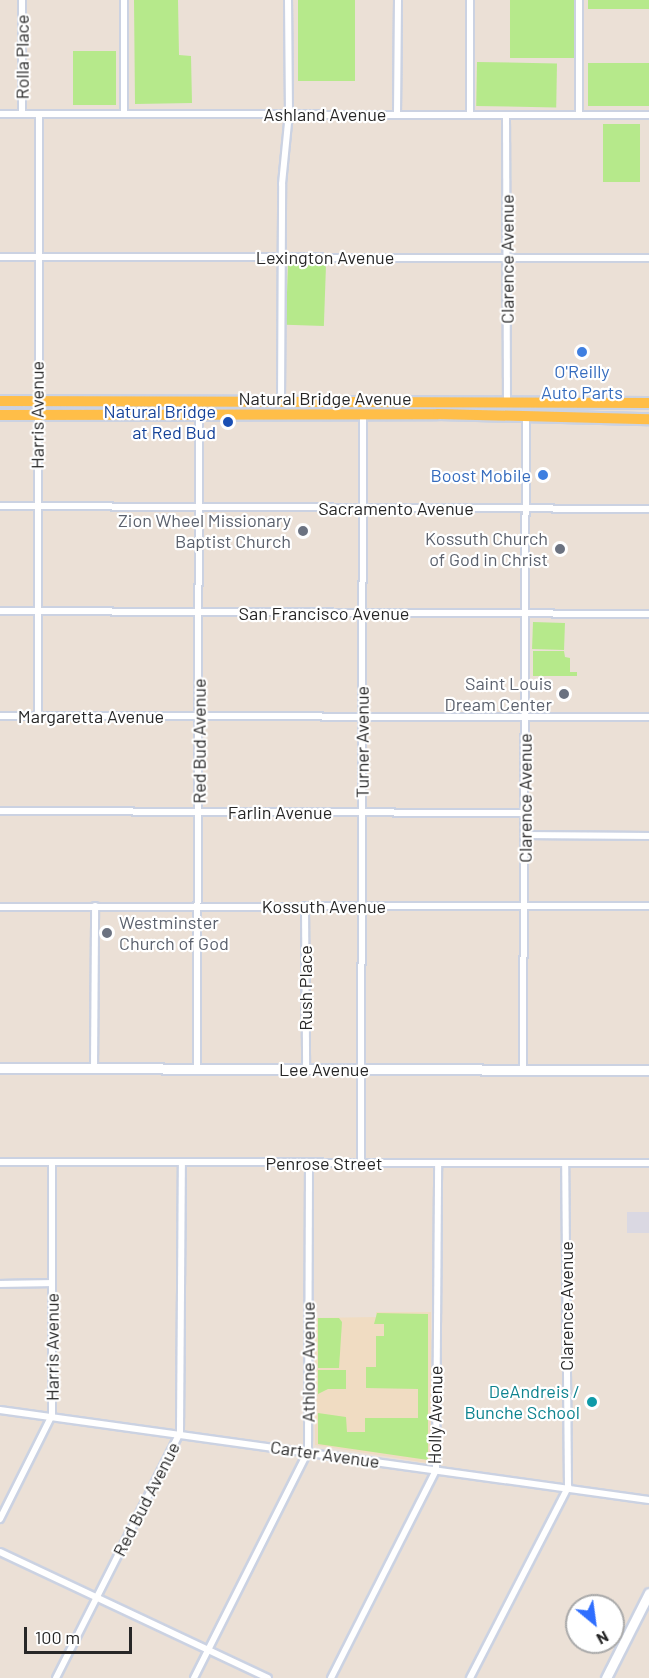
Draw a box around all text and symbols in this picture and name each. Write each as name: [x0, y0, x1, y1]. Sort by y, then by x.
street label: Rolla Place: [11, 15, 33, 99]
street label: Ashland Avenue: [264, 103, 386, 125]
street label: Clarence Avenue: [496, 194, 518, 324]
street label: Lexington Avenue: [256, 246, 394, 268]
marker: O'Reilly Auto Parts: [575, 345, 589, 359]
street label: Harris Avenue: [26, 361, 48, 469]
place label: O'Reilly Auto Parts: [541, 361, 623, 404]
street label: Natural Bridge Avenue: [238, 387, 412, 409]
place label: Natural Bridge at Red Bud: [104, 401, 216, 444]
marker: Natural Bridge at Red Bud: [221, 415, 235, 429]
place label: Boost Mobile: [430, 464, 531, 486]
marker: Boost Mobile: [536, 468, 550, 482]
street label: Sacramento Avenue: [318, 497, 474, 519]
place label: Zion Wheel Missionary Baptist Church: [118, 510, 291, 552]
marker: Zion Wheel Missionary Baptist Church: [296, 524, 310, 538]
place label: Kossuth Church of God in Christ: [425, 528, 548, 570]
marker: Kossuth Church of God in Christ: [553, 542, 567, 556]
street label: San Francisco Avenue: [239, 602, 409, 624]
place label: Saint Louis Dream Center: [445, 673, 552, 716]
street label: Red Bud Avenue: [188, 678, 210, 804]
street label: Turner Avenue: [351, 686, 373, 798]
marker: Saint Louis Dream Center: [557, 687, 571, 701]
street label: Margaretta Avenue: [18, 705, 164, 727]
street label: Clarence Avenue: [514, 733, 536, 863]
street label: Farlin Avenue: [228, 801, 332, 823]
street label: Kossuth Avenue: [262, 895, 386, 917]
place label: Westminster Church of God: [119, 912, 229, 954]
marker: Westminster Church of God: [100, 926, 114, 940]
street label: Rush Place: [294, 945, 316, 1031]
street label: Lee Avenue: [279, 1058, 369, 1080]
street label: Penrose Street: [266, 1152, 382, 1174]
street label: Clarence Avenue: [555, 1241, 577, 1371]
street label: Harris Avenue: [41, 1293, 63, 1401]
street label: Athlone Avenue: [297, 1302, 319, 1422]
street label: Holly Avenue: [423, 1365, 447, 1465]
place label: DeAndreis / Bunche School: [464, 1381, 580, 1424]
marker: DeAndreis / Bunche School: [585, 1395, 599, 1409]
street label: Carter Avenue: [269, 1436, 381, 1472]
street label: Red Bud Avenue: [108, 1438, 184, 1560]
north arrow: [565, 1594, 625, 1654]
scale bar: [27, 1615, 135, 1653]
text: 100 m: [35, 1626, 80, 1648]
text: N: [594, 1628, 612, 1649]

